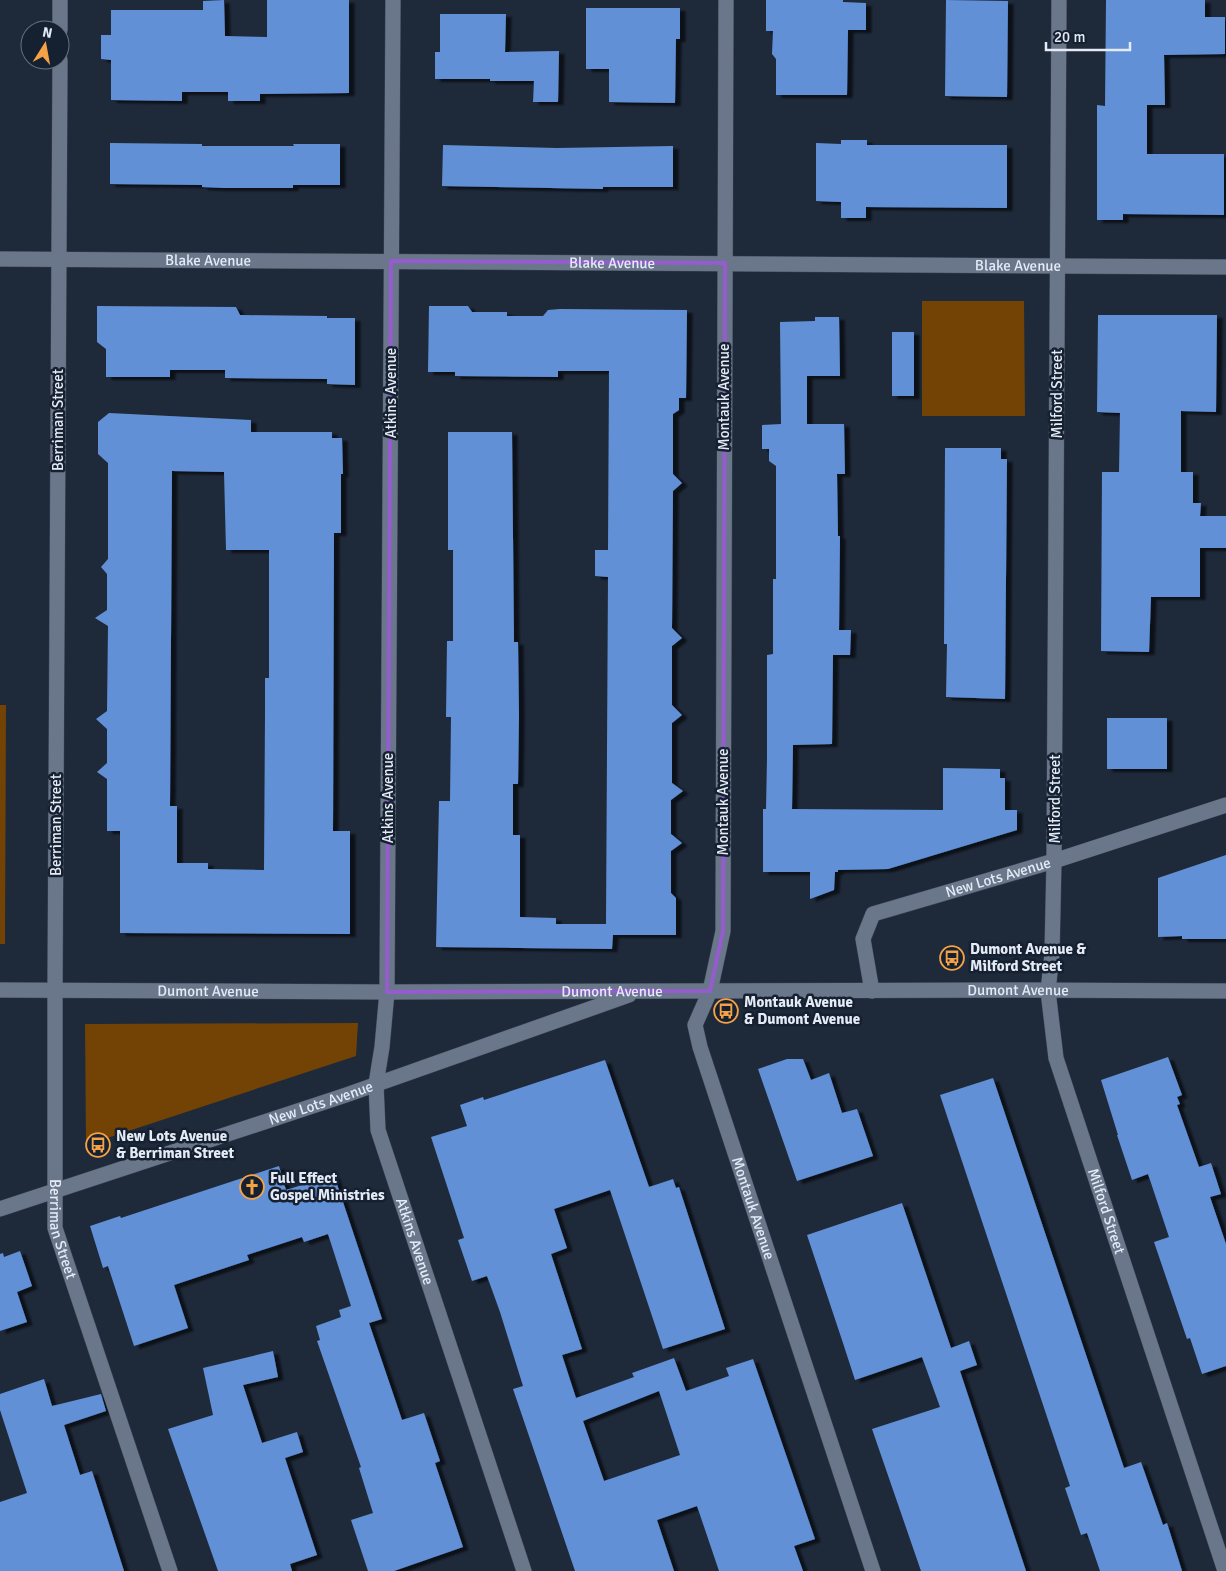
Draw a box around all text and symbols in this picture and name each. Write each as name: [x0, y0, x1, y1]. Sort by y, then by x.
north arrow: [20, 20, 70, 70]
scale bar: [1046, 20, 1130, 52]
text: N: [41, 23, 54, 42]
text: 20 m: [1054, 28, 1085, 46]
street label: Blake Avenue: [165, 251, 251, 270]
street label: Blake Avenue: [569, 254, 655, 272]
street label: Blake Avenue: [975, 256, 1061, 275]
street label: Montauk Avenue: [715, 344, 733, 450]
street label: Atkins Avenue: [382, 348, 400, 438]
street label: Milford Street: [1048, 350, 1066, 438]
street label: Berriman Street: [49, 369, 67, 471]
street label: Montauk Avenue: [714, 749, 732, 855]
street label: Atkins Avenue: [379, 753, 397, 843]
street label: Milford Street: [1046, 755, 1064, 843]
street label: Berriman Street: [47, 774, 65, 876]
street label: New Lots Avenue: [943, 853, 1053, 901]
place label: Dumont Avenue & Milford Street: [970, 940, 1086, 975]
bus stop icon: Dumont Avenue & Milford Street: [939, 945, 965, 971]
street label: Dumont Avenue: [967, 981, 1069, 999]
street label: Dumont Avenue: [157, 982, 259, 1000]
street label: Dumont Avenue: [561, 982, 663, 1000]
place label: Montauk Avenue & Dumont Avenue: [744, 993, 860, 1028]
bus stop icon: Montauk Avenue & Dumont Avenue: [713, 998, 739, 1024]
street label: New Lots Avenue: [266, 1077, 376, 1129]
place label: New Lots Avenue & Berriman Street: [116, 1127, 234, 1162]
bus stop icon: New Lots Avenue & Berriman Street: [85, 1132, 111, 1158]
street label: Montauk Avenue: [728, 1155, 779, 1262]
street label: Milford Street: [1084, 1166, 1129, 1256]
place label: Full Effect Gospel Ministries: [270, 1169, 385, 1204]
church icon: Full Effect Gospel Ministries: [239, 1174, 265, 1200]
street label: Berriman Street: [46, 1179, 80, 1281]
street label: Atkins Avenue: [392, 1195, 438, 1287]

